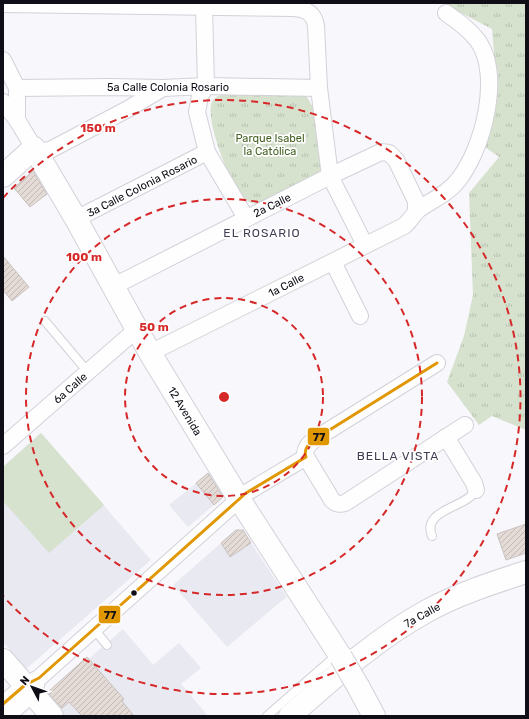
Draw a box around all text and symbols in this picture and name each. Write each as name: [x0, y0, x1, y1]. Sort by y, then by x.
street label: 5a Calle Colonia Rosario: [107, 81, 229, 94]
text: 150 m: [80, 121, 116, 135]
park label: Parque Isabel la Católica: [235, 132, 305, 158]
street label: 3a Calle Colonia Rosario: [85, 153, 200, 220]
street label: 2a Calle: [251, 191, 293, 220]
district label: EL ROSARIO: [223, 226, 301, 240]
text: 100 m: [66, 250, 102, 264]
street label: 1a Calle: [266, 271, 306, 300]
text: 50 m: [139, 320, 169, 334]
street label: 6a Calle: [51, 370, 90, 407]
street label: 12 Avenida: [165, 385, 204, 438]
centre of rings: [217, 390, 231, 404]
line badge: 77: [307, 427, 330, 446]
text: 77: [313, 431, 326, 444]
district label: BELLA VISTA: [357, 449, 439, 463]
unlabelled marker: [129, 588, 139, 598]
street label: 7a Calle: [402, 600, 443, 631]
line badge: 77: [98, 605, 121, 624]
text: 77: [104, 609, 117, 622]
north arrow: [12, 667, 52, 707]
text: N: [17, 673, 32, 688]

